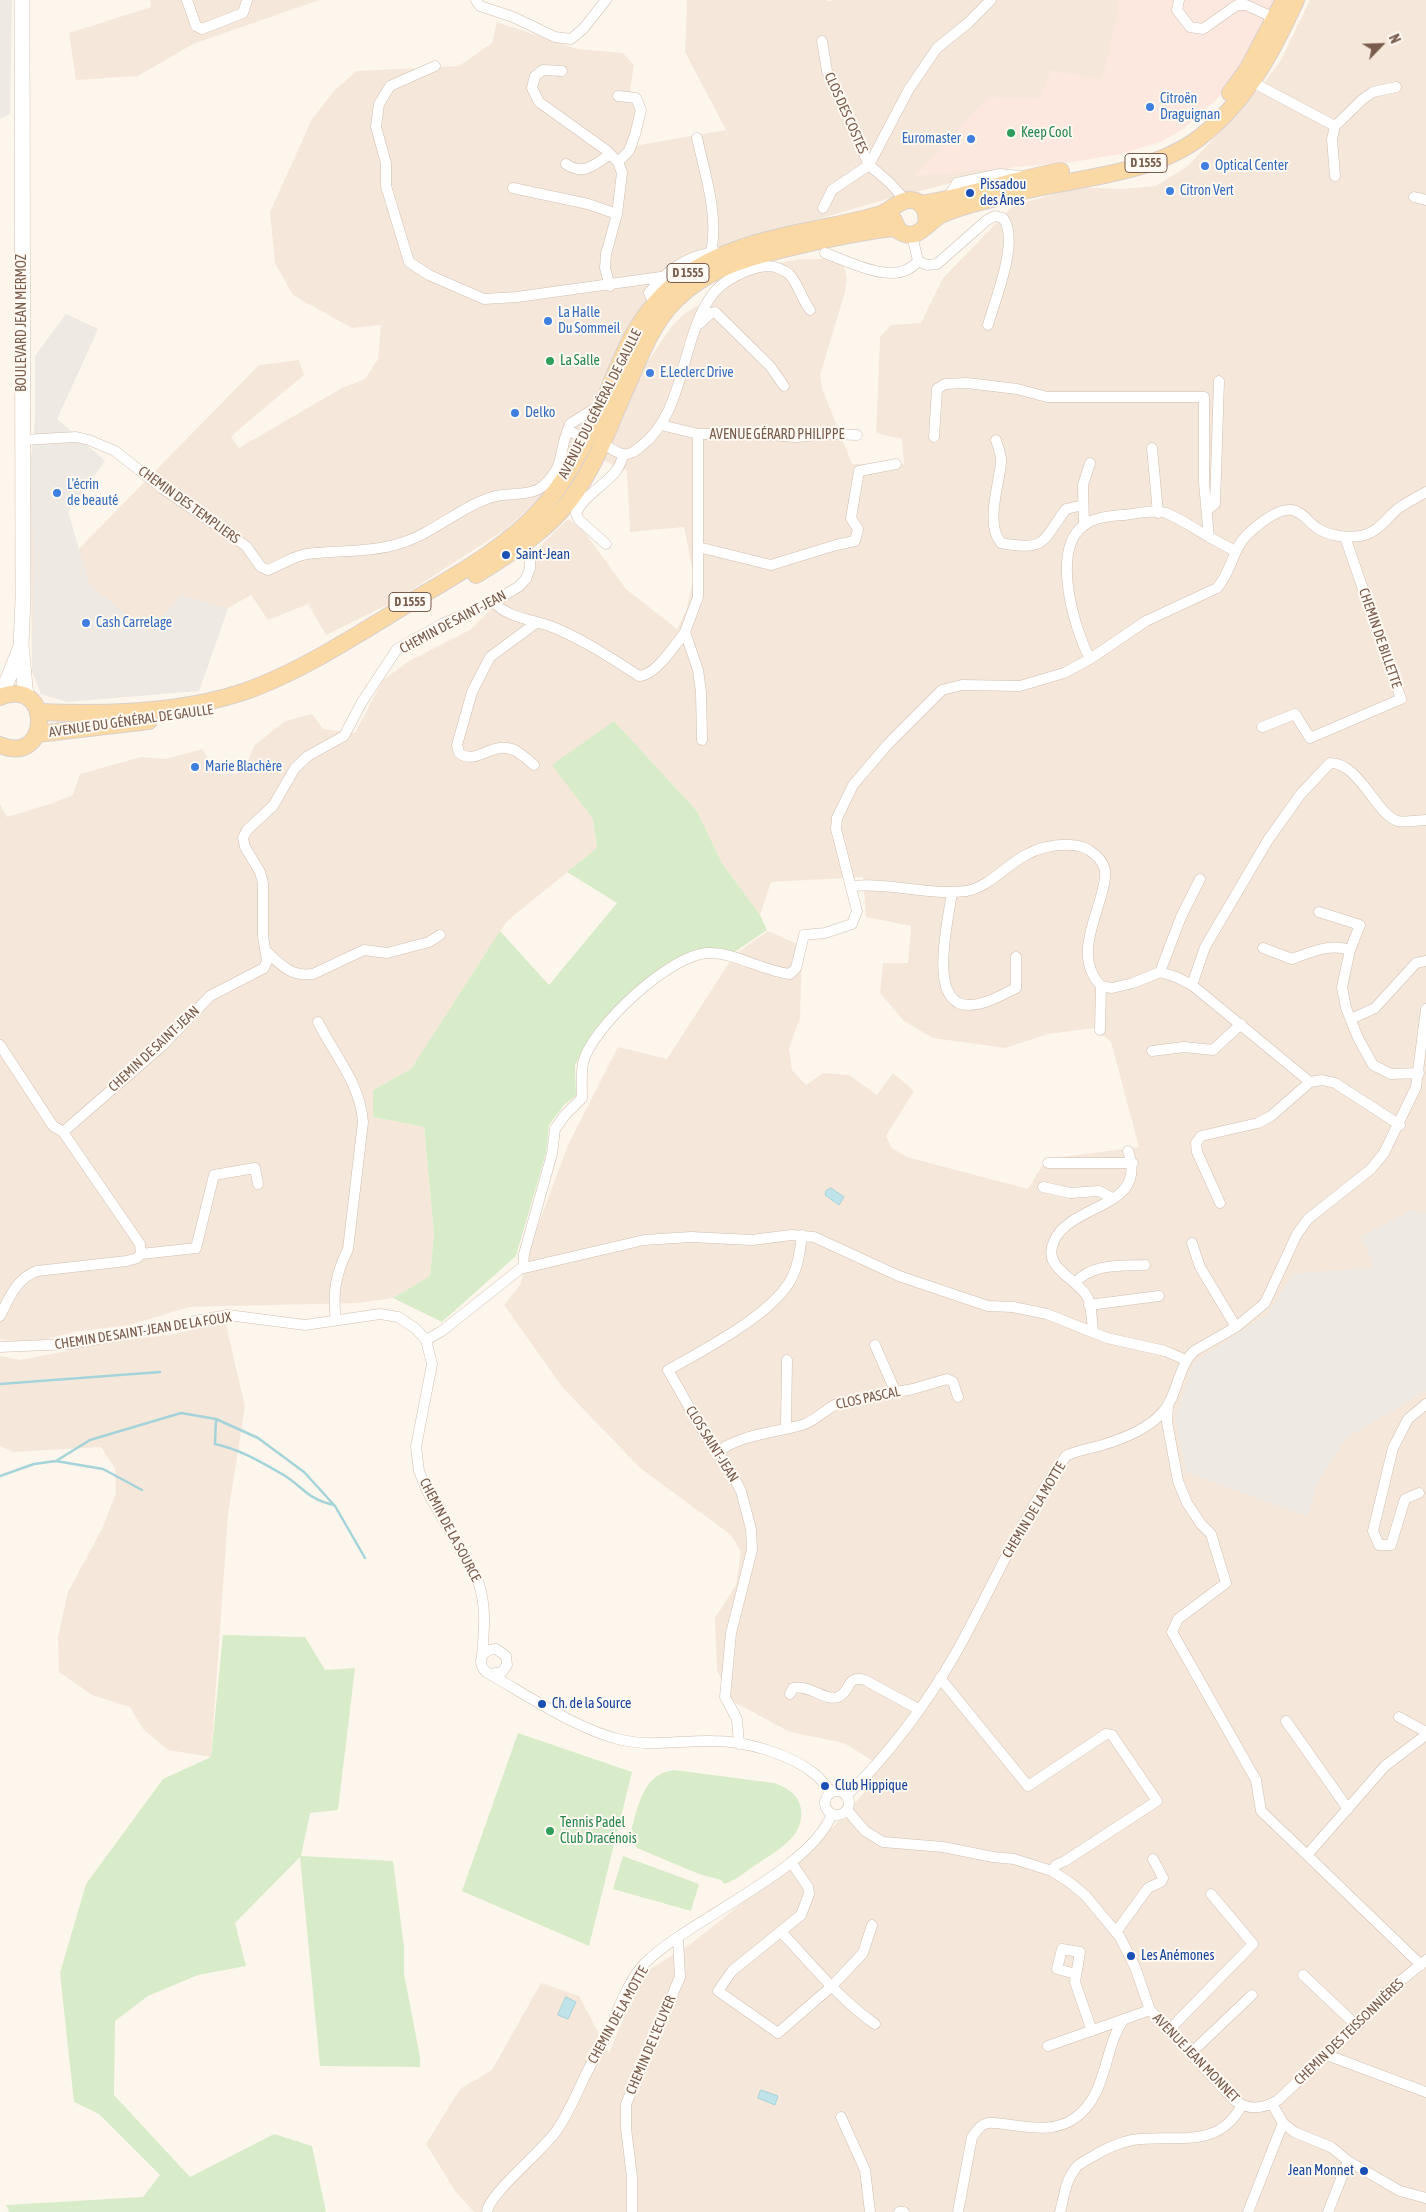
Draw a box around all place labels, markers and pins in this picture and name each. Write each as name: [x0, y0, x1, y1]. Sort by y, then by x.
place label: Citroën Draguignan: [1160, 91, 1220, 124]
marker: Citroën Draguignan: [1144, 101, 1156, 113]
place label: Keep Cool: [1021, 125, 1072, 141]
marker: Keep Cool: [1005, 127, 1017, 139]
place label: Euromaster: [902, 131, 961, 147]
marker: Euromaster: [965, 133, 977, 145]
place label: Optical Center: [1215, 158, 1288, 174]
marker: Optical Center: [1199, 160, 1211, 172]
place label: Pissadou des Ânes: [980, 177, 1026, 210]
place label: Citron Vert: [1180, 183, 1234, 199]
marker: Citron Vert: [1164, 185, 1176, 197]
marker: Pissadou des Ânes: [964, 187, 976, 199]
place label: La Halle Du Sommeil: [558, 305, 620, 338]
marker: La Halle Du Sommeil: [542, 315, 554, 327]
place label: La Salle: [560, 353, 600, 369]
marker: La Salle: [544, 355, 556, 367]
place label: E.Leclerc Drive: [660, 365, 734, 381]
marker: E.Leclerc Drive: [644, 367, 656, 379]
place label: Delko: [525, 405, 555, 421]
marker: Delko: [509, 407, 521, 419]
place label: L'écrin de beauté: [67, 477, 118, 510]
marker: L'écrin de beauté: [51, 487, 63, 499]
place label: Saint-Jean: [516, 547, 570, 563]
marker: Saint-Jean: [500, 549, 512, 561]
place label: Cash Carrelage: [96, 615, 172, 631]
marker: Cash Carrelage: [80, 617, 92, 629]
place label: Marie Blachère: [205, 759, 282, 775]
marker: Marie Blachère: [189, 761, 201, 773]
place label: Ch. de la Source: [552, 1696, 631, 1712]
marker: Ch. de la Source: [536, 1698, 548, 1710]
place label: Club Hippique: [835, 1778, 908, 1794]
marker: Club Hippique: [819, 1780, 831, 1792]
place label: Tennis Padel Club Dracénois: [560, 1815, 637, 1848]
marker: Tennis Padel Club Dracénois: [544, 1825, 556, 1837]
place label: Les Anémones: [1141, 1948, 1214, 1964]
marker: Les Anémones: [1125, 1950, 1137, 1962]
place label: Jean Monnet: [1288, 2163, 1354, 2179]
marker: Jean Monnet: [1358, 2165, 1370, 2177]

